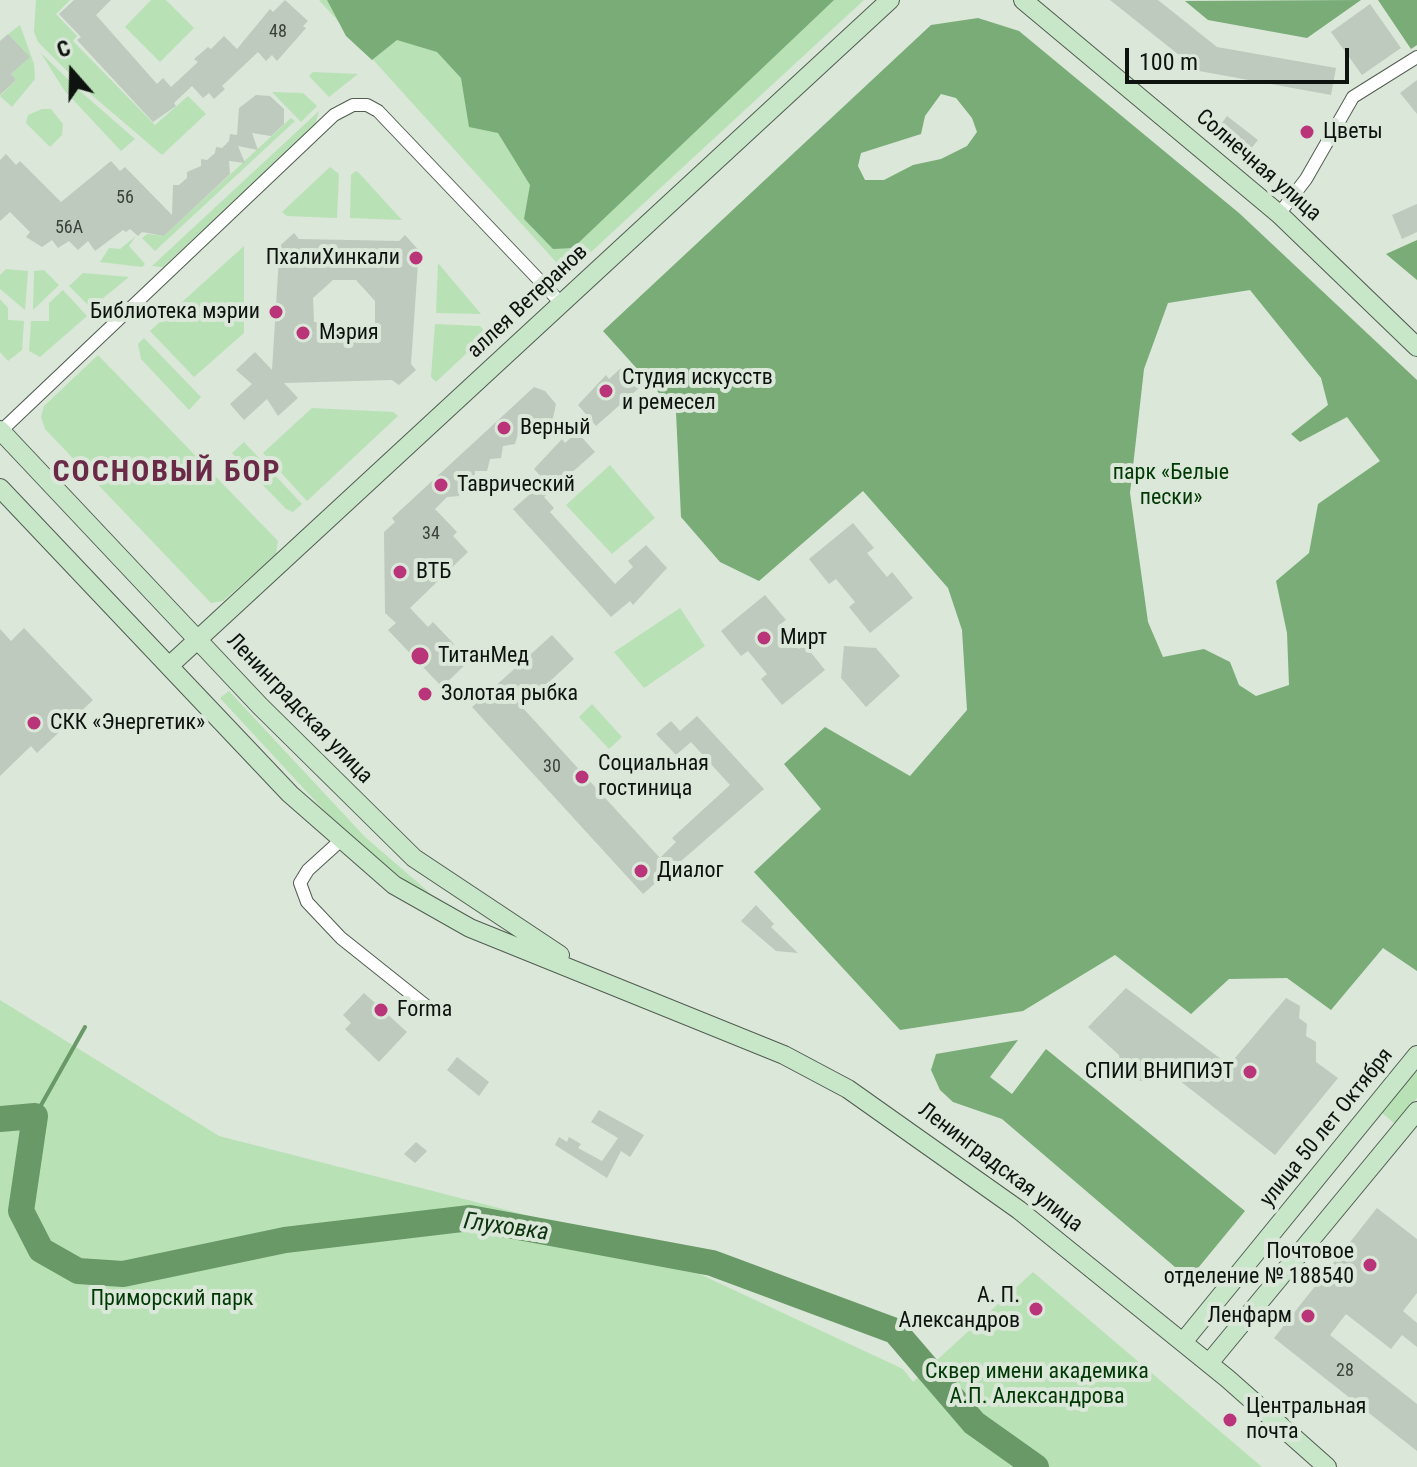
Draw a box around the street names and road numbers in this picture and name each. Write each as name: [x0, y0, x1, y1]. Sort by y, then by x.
street label: Солнечная улица: [1190, 104, 1326, 228]
street label: аллея Ветеранов: [462, 240, 594, 364]
street label: Ленинградская улица: [220, 628, 378, 790]
street label: улица 50 лет Октября: [1255, 1043, 1399, 1213]
street label: Ленинградская улица: [913, 1098, 1087, 1238]

